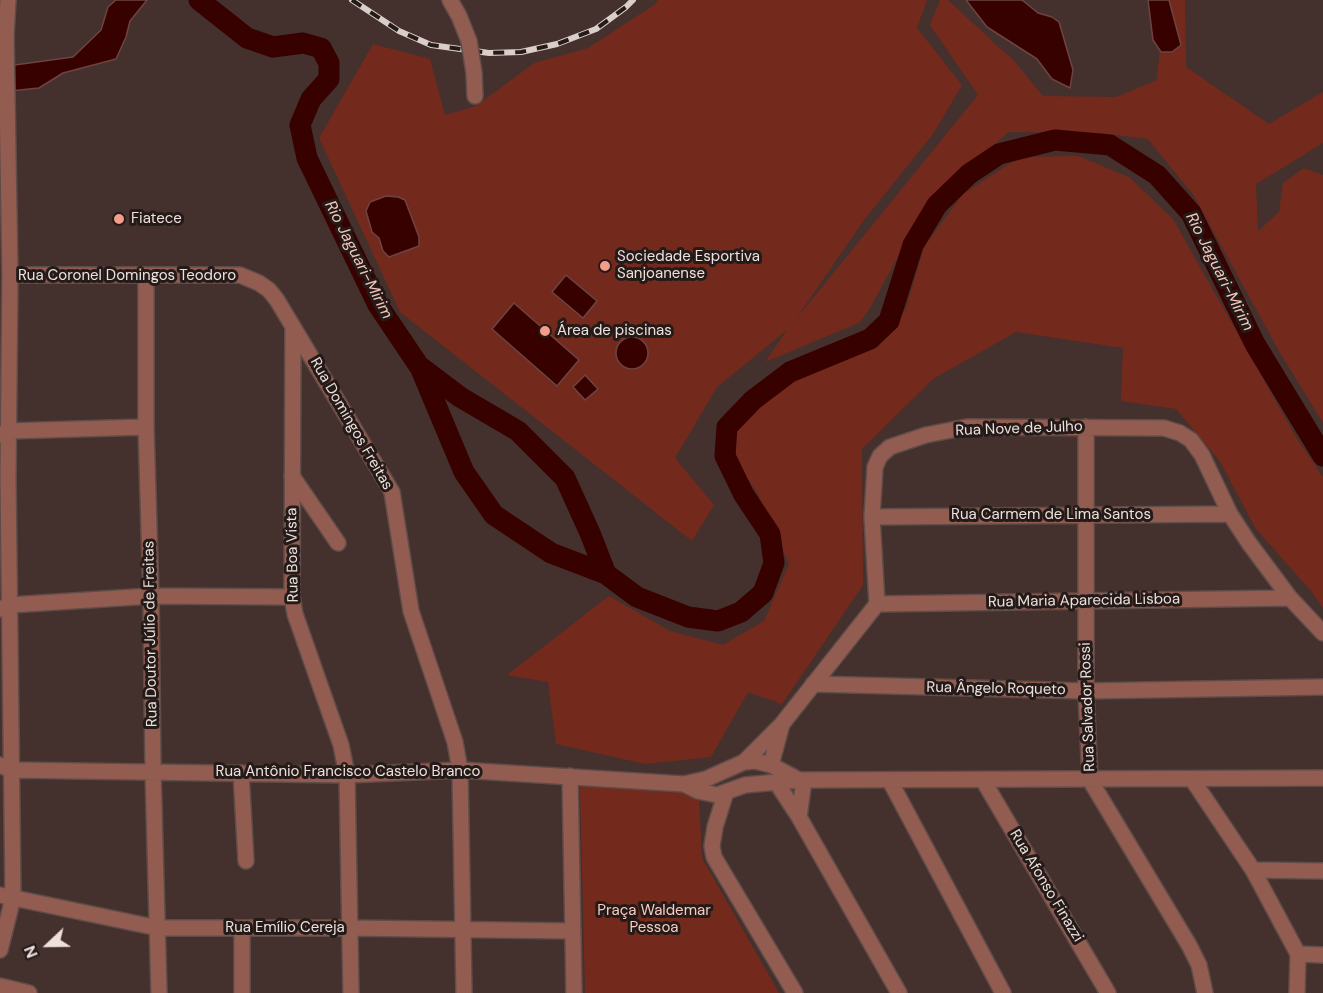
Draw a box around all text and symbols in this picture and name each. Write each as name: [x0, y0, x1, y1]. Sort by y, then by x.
water label: Rio Jaguari-Mirim: [320, 198, 396, 322]
place label: Fiatece: [131, 210, 182, 228]
water label: Rio Jaguari-Mirim: [1181, 210, 1257, 334]
marker: Fiatece: [112, 212, 126, 226]
place label: Sociedade Esportiva Sanjoanense: [617, 248, 760, 283]
marker: Sociedade Esportiva Sanjoanense: [598, 259, 612, 273]
street label: Rua Coronel Domingos Teodoro: [18, 267, 236, 285]
place label: Área de piscinas: [557, 322, 672, 340]
marker: Área de piscinas: [538, 324, 552, 338]
street label: Rua Domingos Freitas: [306, 355, 396, 493]
street label: Rua Nove de Julho: [955, 418, 1083, 440]
street label: Rua Carmem de Lima Santos: [951, 506, 1151, 524]
street label: Rua Boa Vista: [283, 508, 303, 602]
street label: Rua Doutor Júlio de Freitas: [140, 541, 162, 727]
street label: Rua Maria Aparecida Lisboa: [988, 590, 1180, 612]
street label: Rua Salvador Rossi: [1077, 642, 1099, 772]
street label: Rua Ângelo Roqueto: [926, 679, 1066, 699]
street label: Rua Antônio Francisco Castelo Branco: [216, 763, 480, 781]
street label: Rua Afonso Finazzi: [1005, 827, 1087, 945]
park label: Praça Waldemar Pessoa: [597, 902, 711, 937]
north arrow: [18, 915, 78, 975]
street label: Rua Emílio Cereja: [225, 919, 345, 937]
text: N: [19, 943, 43, 961]

